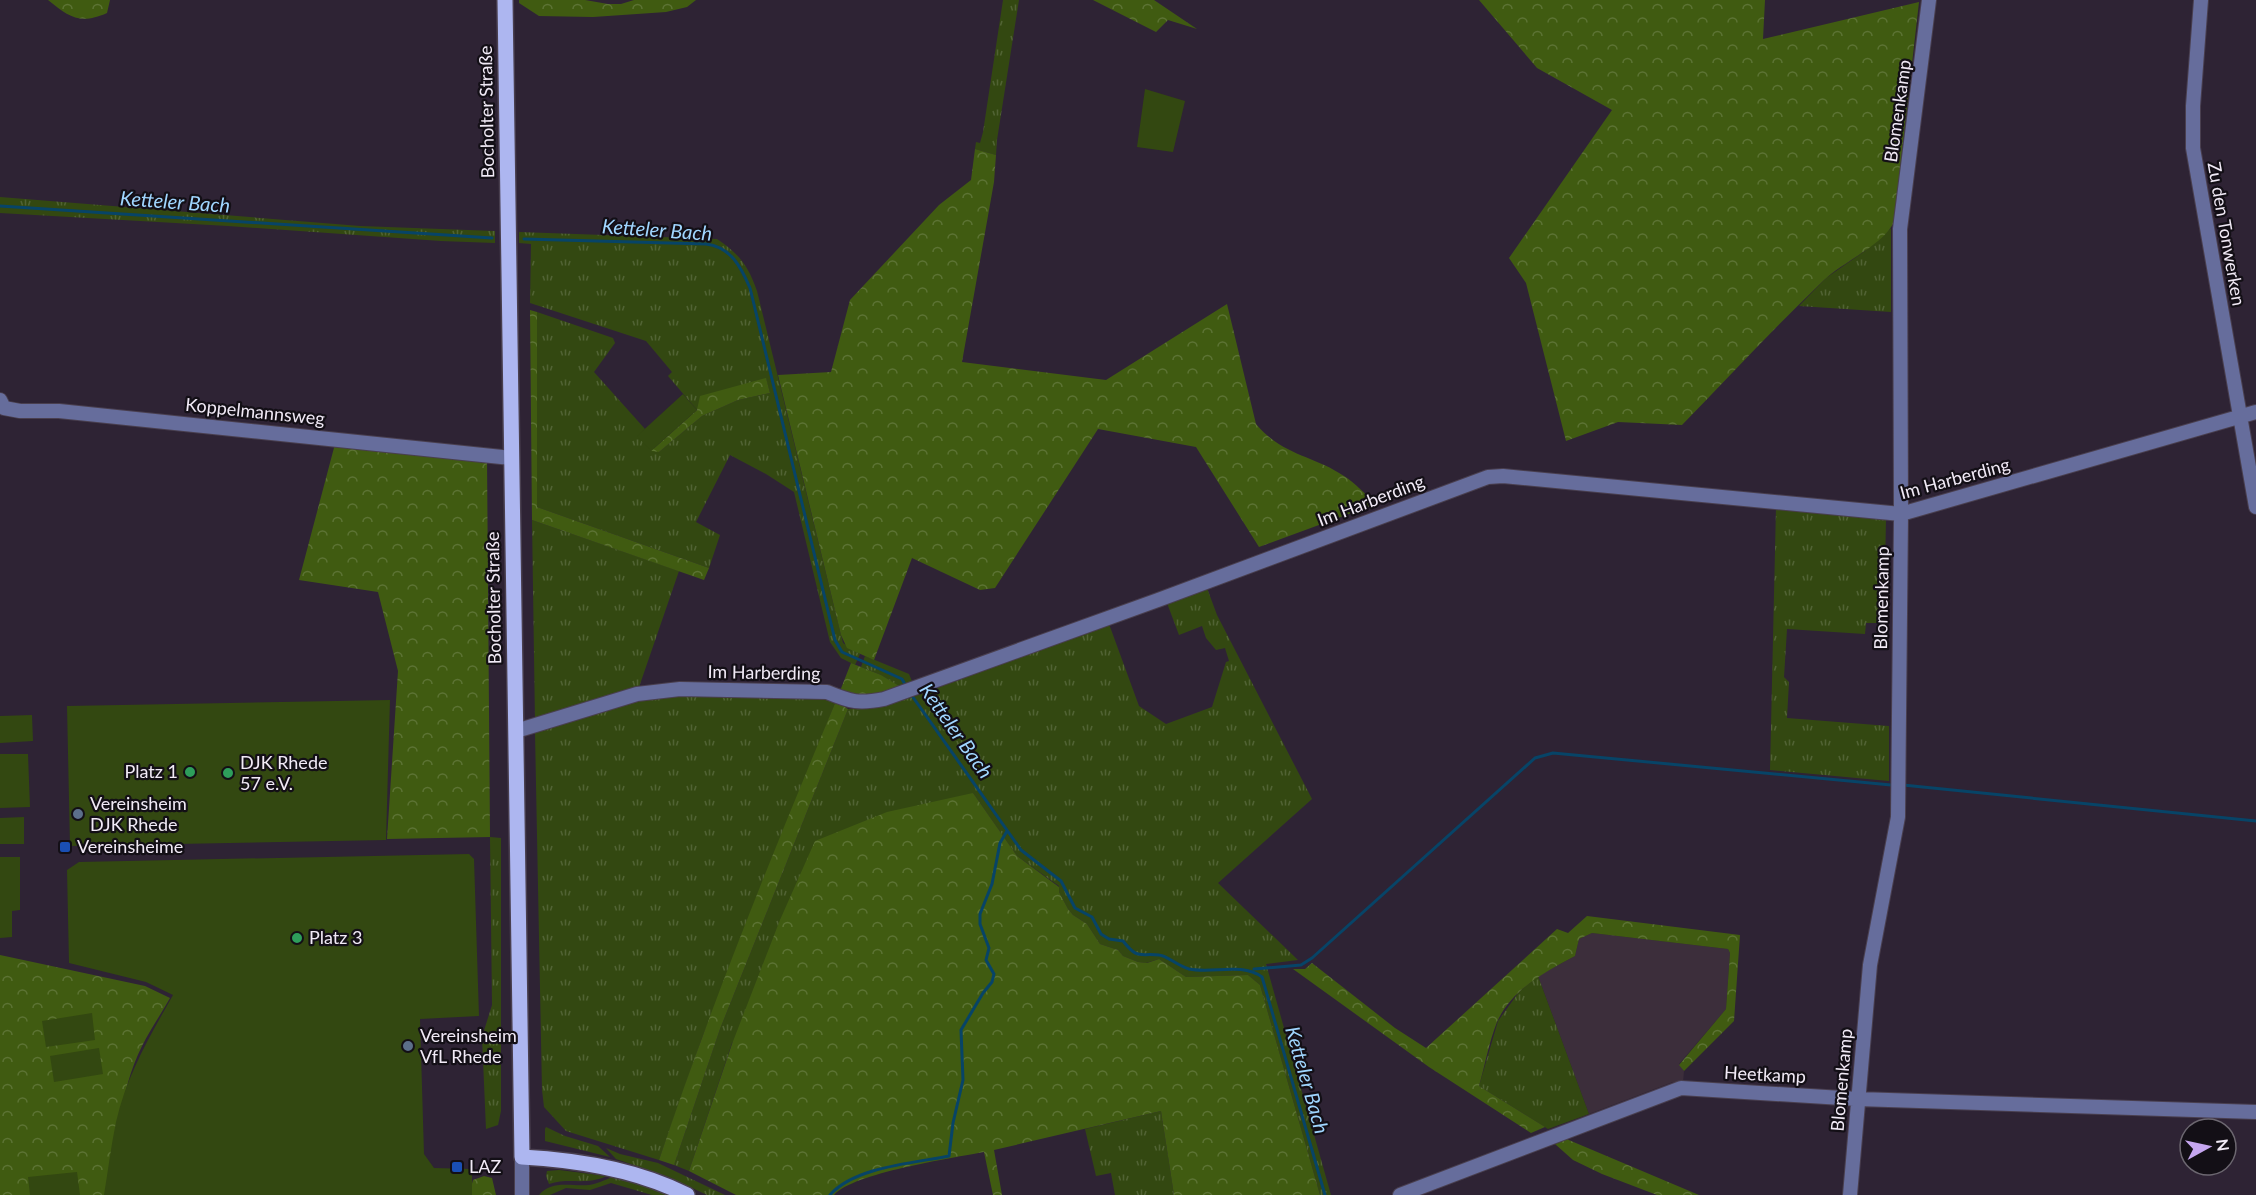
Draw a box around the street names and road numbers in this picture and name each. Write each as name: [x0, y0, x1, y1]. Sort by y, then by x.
street label: Bocholter Straße: [474, 46, 498, 179]
street label: Blomenkamp: [1879, 58, 1915, 164]
street label: Zu den Tonwerken: [2204, 160, 2250, 307]
street label: Koppelmannsweg: [184, 393, 326, 429]
street label: Im Harberding: [1897, 453, 2012, 503]
street label: Im Harberding: [1314, 470, 1427, 531]
street label: Bocholter Straße: [481, 532, 505, 665]
street label: Blomenkamp: [1869, 546, 1893, 650]
street label: Im Harberding: [707, 660, 821, 684]
street label: Blomenkamp: [1826, 1028, 1856, 1132]
street label: Heetkamp: [1724, 1061, 1807, 1087]

